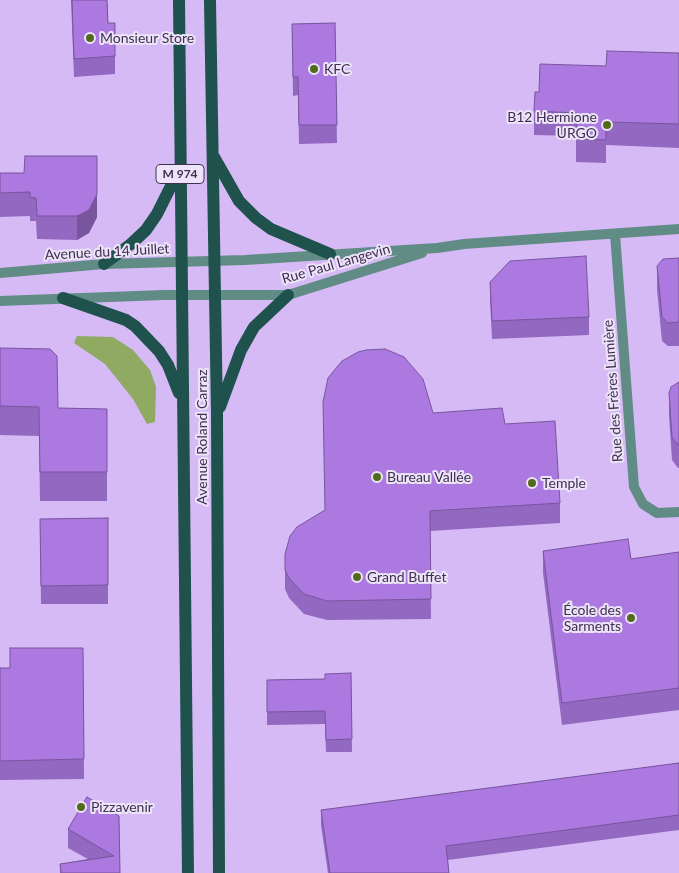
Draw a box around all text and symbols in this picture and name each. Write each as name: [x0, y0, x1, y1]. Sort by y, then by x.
place label: Monsieur Store: [100, 30, 194, 46]
marker: Monsieur Store: [84, 32, 96, 44]
place label: KFC: [324, 61, 350, 77]
marker: KFC: [308, 63, 320, 75]
place label: B12 Hermione URGO: [507, 109, 597, 142]
marker: B12 Hermione URGO: [601, 119, 613, 131]
road number: M 974: [156, 164, 204, 183]
street label: Avenue du 14 Juillet: [44, 240, 170, 264]
street label: Rue Paul Langevin: [280, 241, 392, 287]
street label: Rue des Frères Lumière: [600, 319, 626, 463]
street label: Avenue Roland Carraz: [194, 369, 210, 505]
place label: Bureau Vallée: [387, 469, 471, 485]
marker: Bureau Vallée: [371, 471, 383, 483]
place label: Temple: [542, 475, 586, 491]
marker: Temple: [526, 477, 538, 489]
place label: Grand Buffet: [367, 569, 446, 585]
marker: Grand Buffet: [351, 571, 363, 583]
place label: École des Sarments: [563, 602, 621, 634]
marker: École des Sarments: [625, 612, 637, 624]
place label: Pizzavenir: [91, 799, 153, 815]
marker: Pizzavenir: [75, 801, 87, 813]

